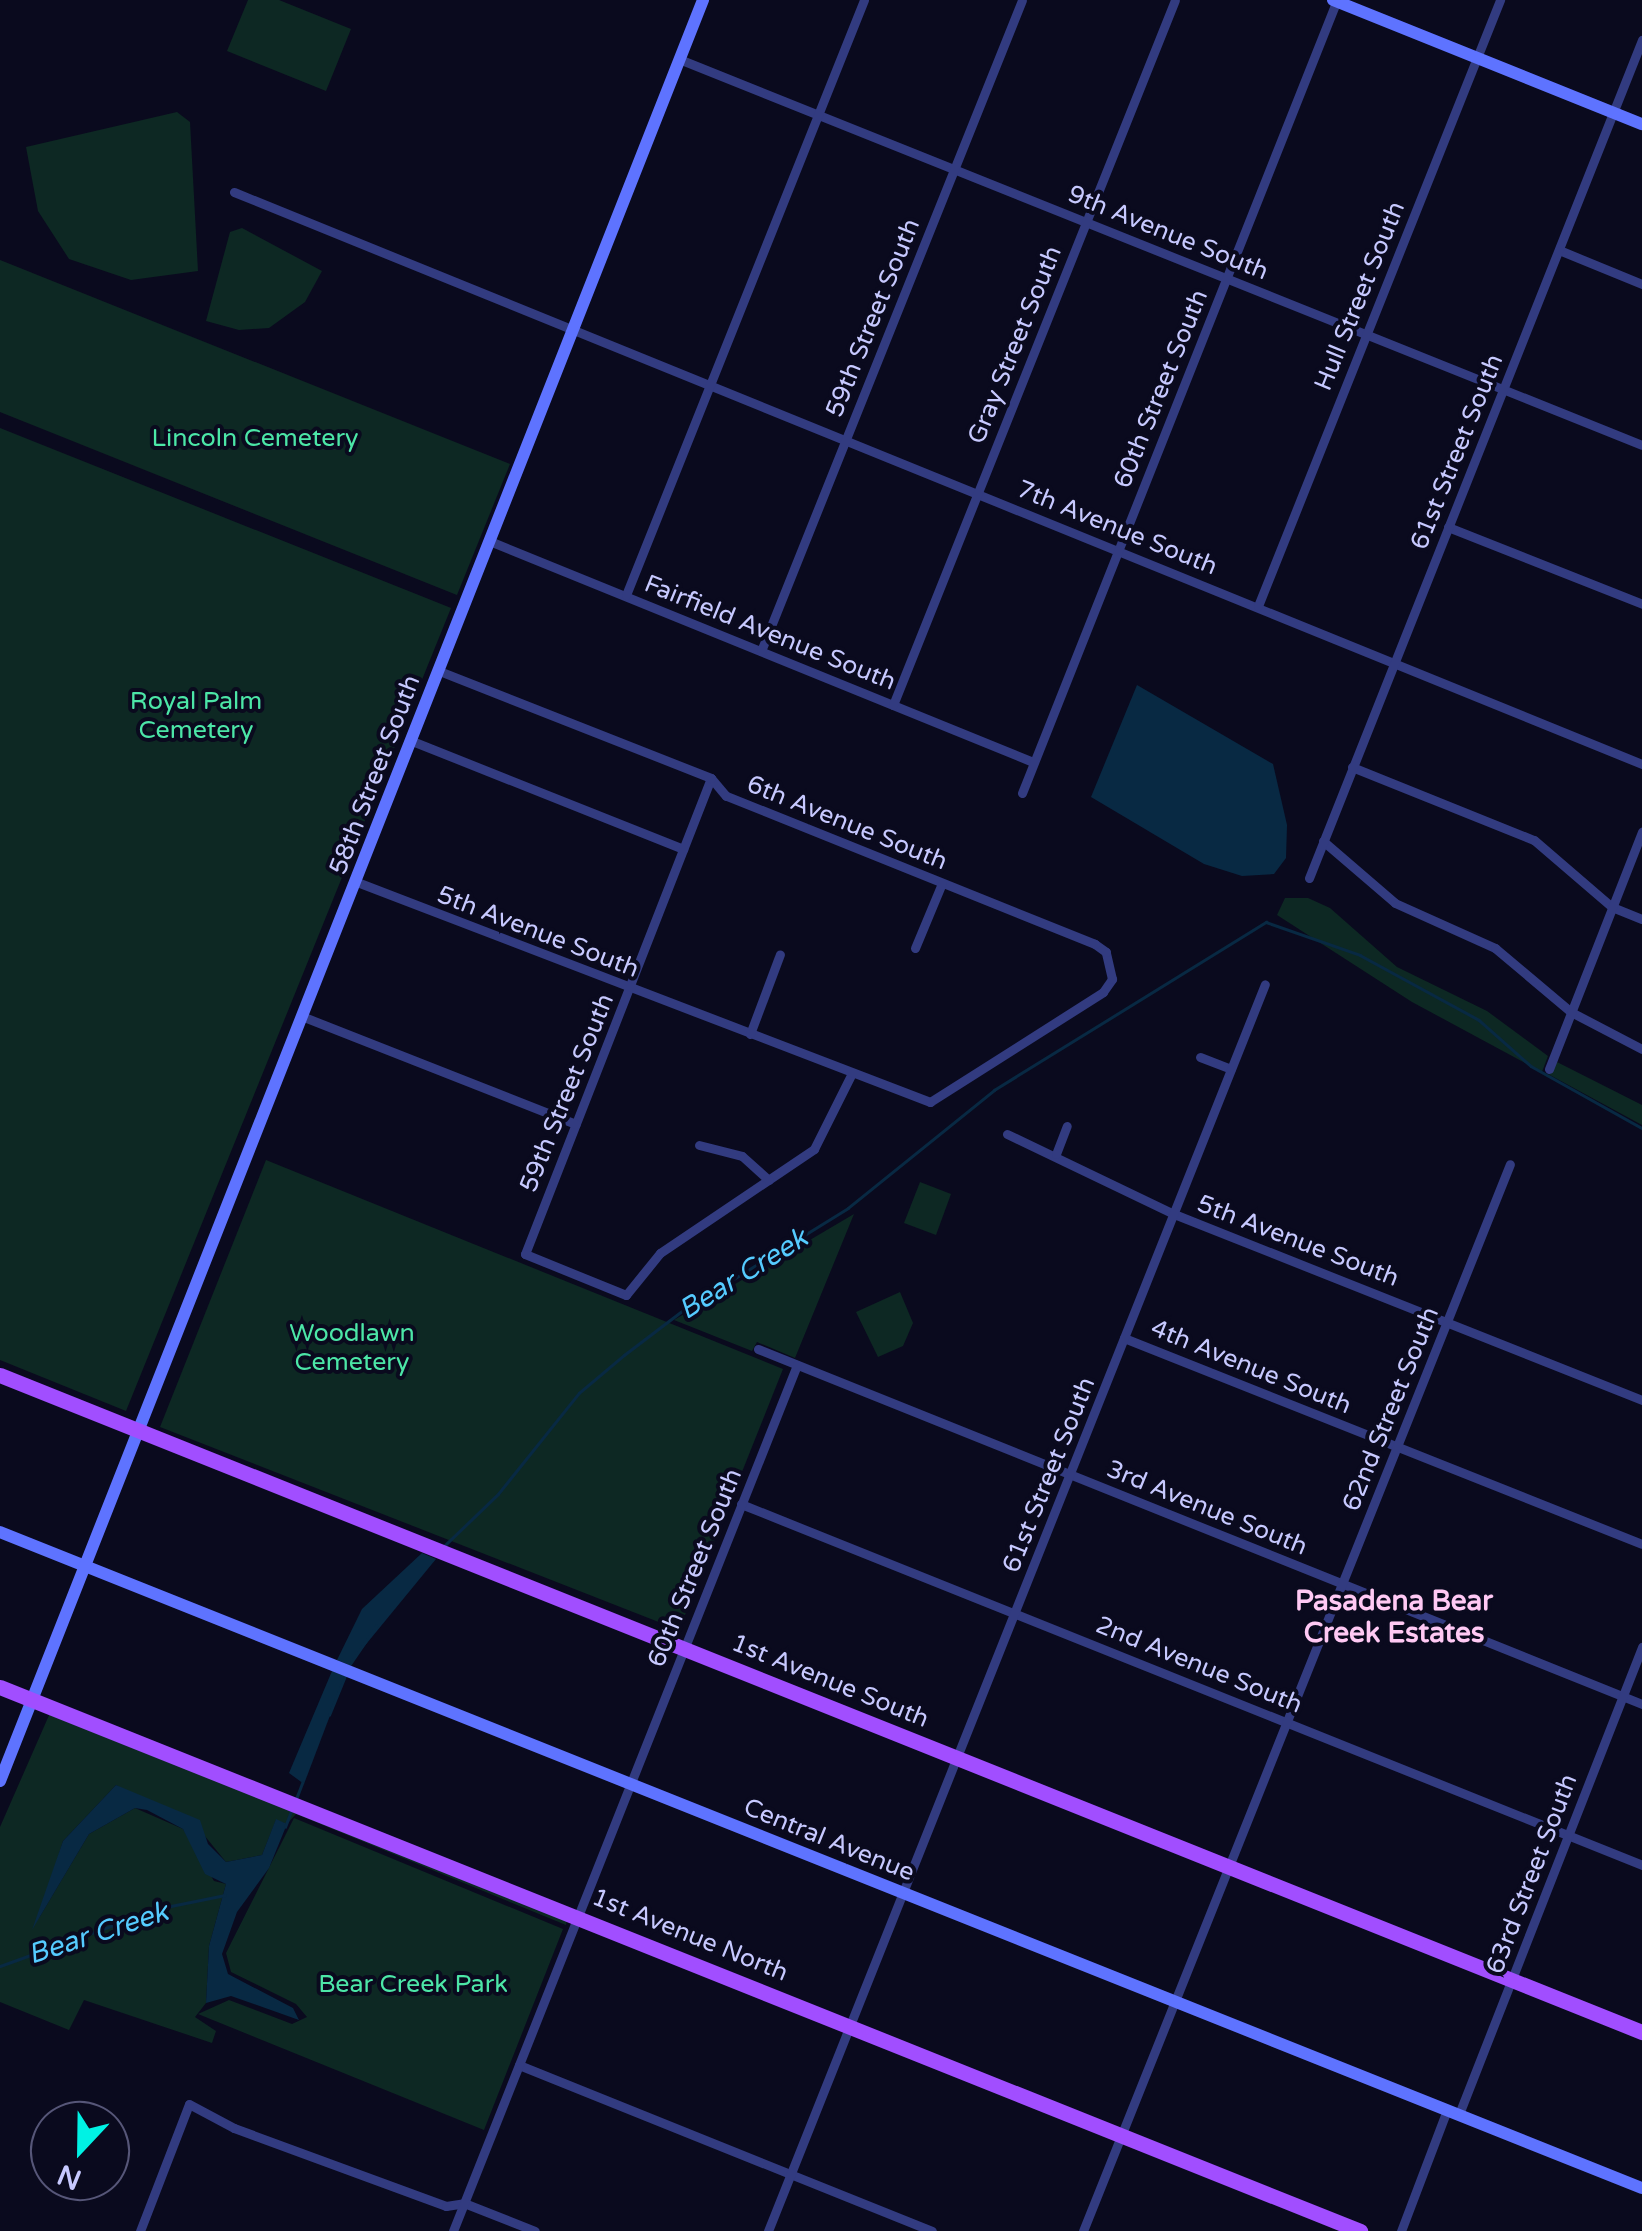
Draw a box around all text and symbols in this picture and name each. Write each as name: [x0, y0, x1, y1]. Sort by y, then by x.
street label: 9th Avenue South: [1063, 179, 1273, 287]
street label: Hull Street South: [1308, 197, 1412, 395]
street label: 59th Street South: [820, 214, 926, 422]
street label: Gray Street South: [962, 242, 1068, 448]
street label: 60th Street South: [1108, 285, 1214, 493]
street label: 61st Street South: [1404, 350, 1510, 554]
park label: Lincoln Cemetery: [152, 423, 358, 453]
street label: 7th Avenue South: [1012, 474, 1222, 582]
street label: Fairfield Avenue South: [640, 569, 900, 697]
street label: 58th Street South: [323, 671, 427, 879]
park label: Royal Palm Cemetery: [130, 687, 262, 746]
street label: 6th Avenue South: [742, 769, 952, 877]
street label: 5th Avenue South: [433, 880, 643, 984]
street label: 59th Street South: [514, 989, 620, 1197]
street label: 5th Avenue South: [1193, 1189, 1403, 1293]
water label: Bear Creek: [672, 1221, 814, 1327]
street label: 62nd Street South: [1336, 1303, 1446, 1515]
street label: 4th Avenue South: [1146, 1313, 1356, 1421]
park label: Woodlawn Cemetery: [289, 1319, 415, 1378]
street label: 61st Street South: [996, 1373, 1102, 1577]
street label: 3rd Avenue South: [1102, 1454, 1312, 1562]
street label: 60th Street South: [642, 1464, 748, 1672]
district label: Pasadena Bear Creek Estates: [1295, 1584, 1493, 1650]
street label: 2nd Avenue South: [1091, 1610, 1307, 1720]
street label: 1st Avenue South: [727, 1628, 933, 1734]
street label: 63rd Street South: [1480, 1770, 1584, 1978]
street label: Central Avenue: [739, 1792, 919, 1888]
street label: 1st Avenue North: [588, 1882, 792, 1988]
water label: Bear Creek: [24, 1895, 172, 1971]
park label: Bear Creek Park: [318, 1969, 508, 1999]
north arrow: [30, 2101, 130, 2201]
text: N: [53, 2157, 86, 2197]

